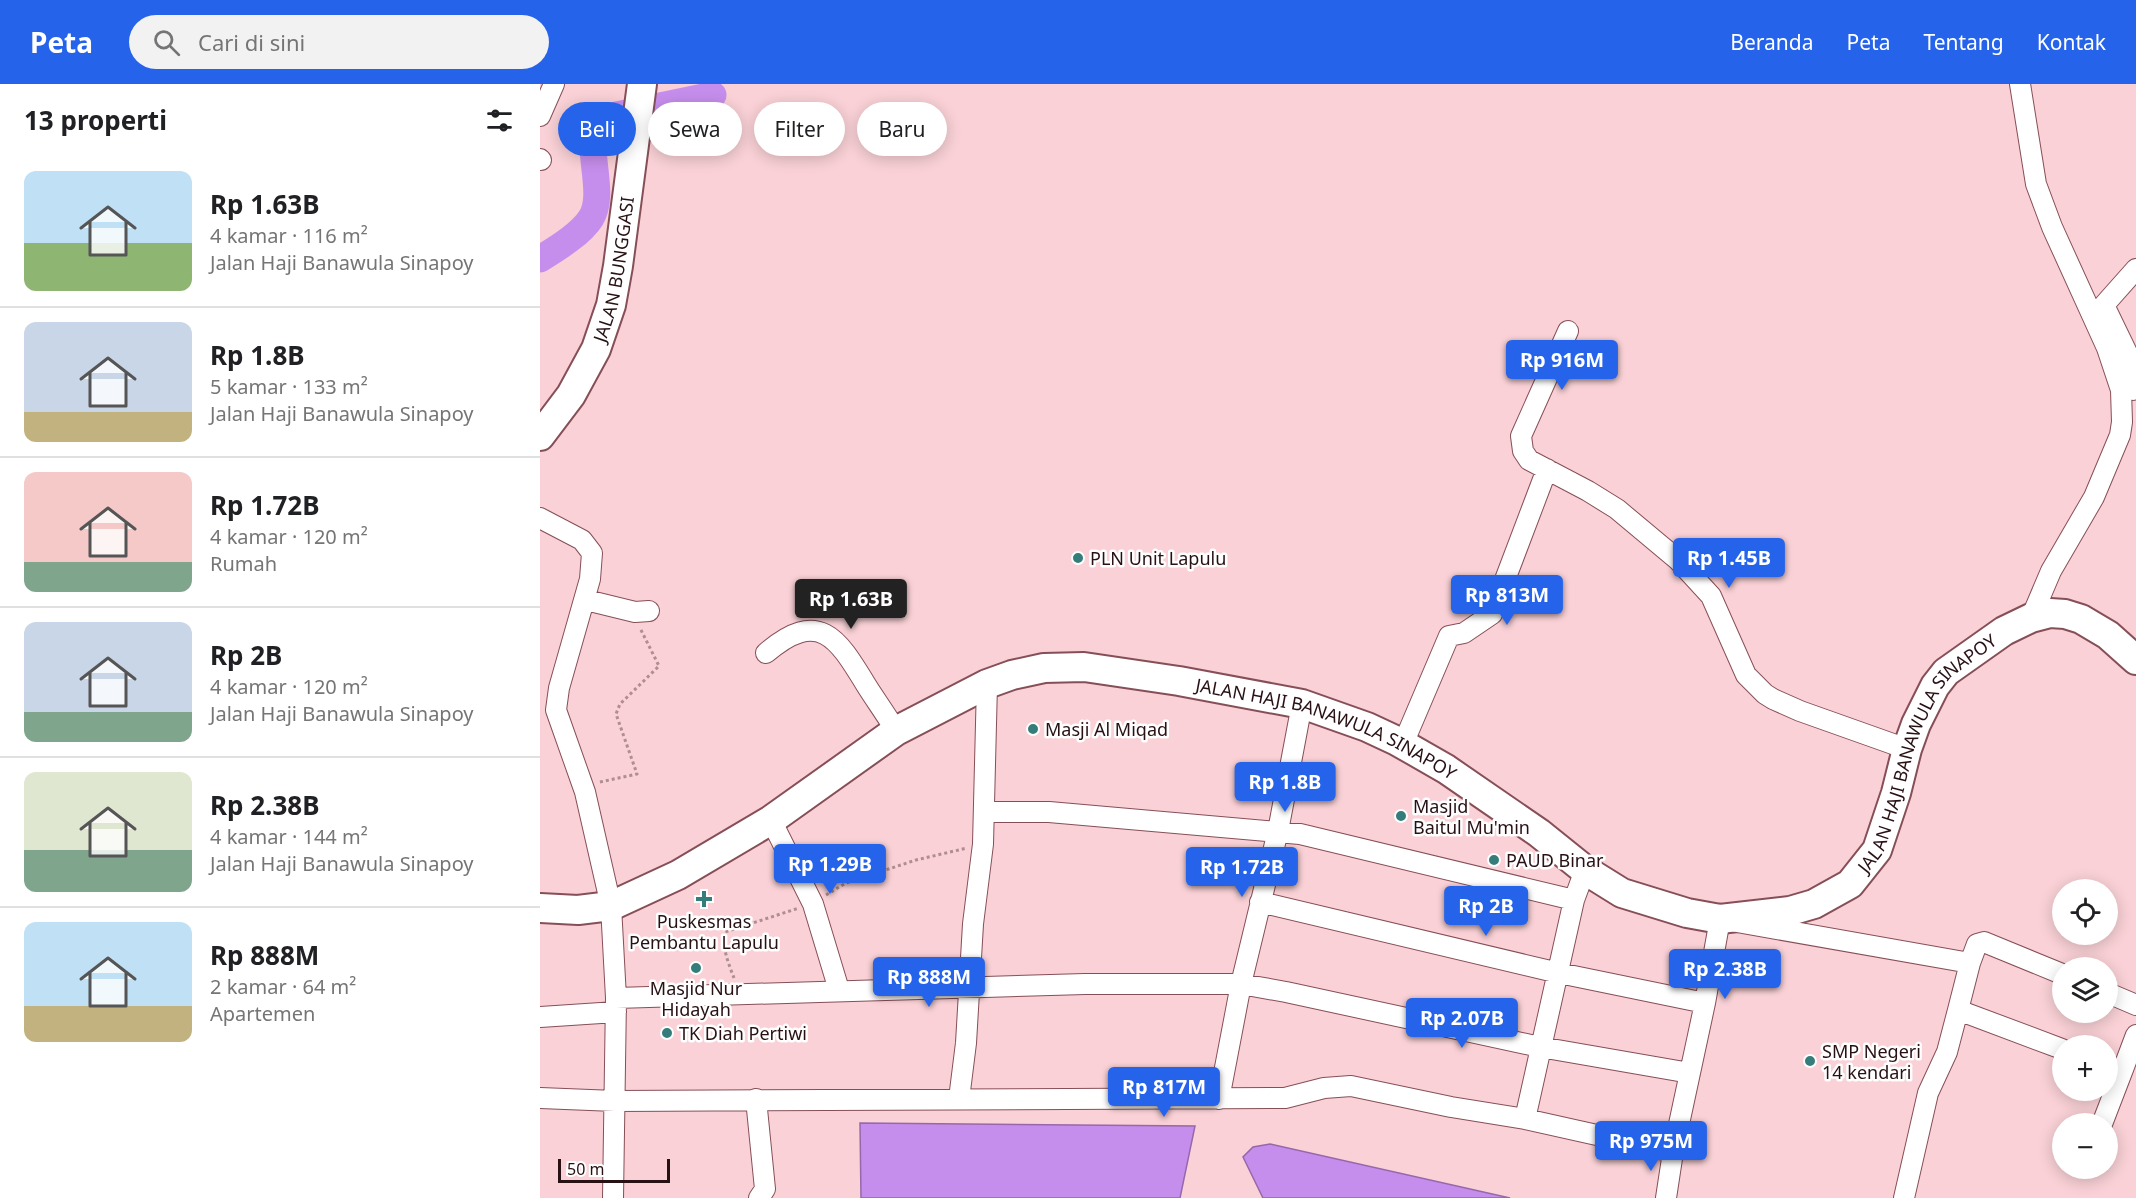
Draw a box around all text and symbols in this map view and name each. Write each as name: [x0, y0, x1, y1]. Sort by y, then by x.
search box: [129, 15, 549, 69]
text: Peta: [30, 23, 93, 61]
icon: search: [150, 26, 183, 59]
text: Cari di sini: [198, 27, 305, 57]
text: Beranda: [1730, 28, 1814, 56]
text: Peta: [1847, 28, 1890, 56]
text: Tentang: [1923, 28, 2004, 56]
text: Kontak: [2037, 28, 2106, 56]
text: 13 properti: [24, 102, 167, 138]
chip: Beli: [558, 102, 636, 156]
chip: Sewa: [648, 102, 742, 156]
chip: Filter: [754, 102, 845, 156]
chip: Baru: [857, 102, 947, 156]
icon: filters: [483, 104, 516, 137]
text: Rp 1.63B: [210, 186, 319, 222]
icon: home: [72, 195, 144, 267]
street label: JALAN BUNGGASI: [587, 195, 639, 347]
text: 4 kamar · 116 m²: [210, 222, 368, 249]
text: Jalan Haji Banawula Sinapoy: [210, 249, 474, 276]
text: Rp 1.8B: [210, 337, 305, 373]
pin: Rp 916M: [1507, 340, 1617, 391]
icon: home: [72, 346, 144, 418]
text: Rp 916M: [1520, 346, 1604, 373]
text: 5 kamar · 133 m²: [210, 373, 368, 400]
text: Jalan Haji Banawula Sinapoy: [210, 400, 474, 427]
text: Rp 1.72B: [210, 487, 319, 523]
icon: home: [72, 496, 144, 568]
text: 4 kamar · 120 m²: [210, 523, 368, 550]
pin: Rp 1.45B: [1667, 538, 1791, 589]
text: Rp 1.45B: [1687, 544, 1771, 571]
place label: PLN Unit Lapulu: [1090, 546, 1226, 570]
text: Rumah: [210, 550, 277, 577]
marker: PLN Unit Lapulu: [1071, 551, 1085, 565]
pin: Rp 813M: [1452, 575, 1562, 626]
pin: Rp 1.63B: [789, 579, 913, 630]
text: Rp 813M: [1465, 581, 1549, 608]
text: Rp 1.63B: [809, 585, 893, 612]
street label: JALAN HAJI BANAWULA SINAPOY: [1851, 628, 2002, 879]
text: Rp 2B: [210, 637, 282, 673]
icon: home: [72, 646, 144, 718]
street label: JALAN HAJI BANAWULA SINAPOY: [1192, 672, 1462, 785]
text: 4 kamar · 120 m²: [210, 673, 368, 700]
text: Jalan Haji Banawula Sinapoy: [210, 700, 474, 727]
place label: Masji Al Miqad: [1045, 717, 1168, 741]
marker: Masji Al Miqad: [1026, 722, 1040, 736]
pin: Rp 1.8B: [1230, 762, 1340, 813]
text: Rp 1.8B: [1249, 768, 1321, 795]
text: Rp 2.38B: [210, 787, 319, 823]
place label: Masjid Baitul Mu'min: [1413, 794, 1530, 839]
icon: home: [72, 796, 144, 868]
marker: Masjid Baitul Mu'min: [1394, 809, 1408, 823]
text: 4 kamar · 144 m²: [210, 823, 368, 850]
pin: Rp 1.29B: [768, 844, 892, 895]
pin: Rp 1.72B: [1180, 847, 1304, 898]
place label: PAUD Binar: [1506, 848, 1604, 872]
text: Jalan Haji Banawula Sinapoy: [210, 850, 474, 877]
text: Rp 1.29B: [788, 850, 872, 877]
text: Rp 1.72B: [1200, 853, 1284, 880]
marker: PAUD Binar: [1487, 853, 1501, 867]
map controls: [2052, 879, 2118, 1179]
button: locate: [2052, 879, 2118, 945]
pin: Rp 2B: [1444, 886, 1528, 937]
marker: Puskesmas Pembantu Lapulu: [695, 890, 713, 908]
text: Rp 2B: [1458, 892, 1514, 919]
place label: Puskesmas Pembantu Lapulu: [629, 909, 779, 954]
text: Rp 888M: [210, 937, 319, 973]
icon: home: [72, 946, 144, 1018]
pin: Rp 2.38B: [1663, 949, 1787, 1000]
text: Rp 2.38B: [1683, 955, 1767, 982]
pin: Rp 888M: [874, 957, 984, 1008]
button: layers: [2052, 957, 2118, 1023]
marker: Masjid Nur Hidayah: [689, 961, 703, 975]
text: Rp 888M: [887, 963, 971, 990]
text: 2 kamar · 64 m²: [210, 973, 356, 1000]
place label: Masjid Nur Hidayah: [650, 976, 743, 1021]
pin: Rp 2.07B: [1400, 998, 1524, 1049]
text: Apartemen: [210, 1000, 315, 1027]
text: Rp 2.07B: [1420, 1004, 1504, 1031]
place label: TK Diah Pertiwi: [679, 1021, 807, 1045]
marker: TK Diah Pertiwi: [660, 1026, 674, 1040]
button: +: [2052, 1035, 2118, 1101]
place label: SMP Negeri 14 kendari: [1822, 1039, 1921, 1084]
marker: SMP Negeri 14 kendari: [1803, 1054, 1817, 1068]
pin: Rp 817M: [1109, 1067, 1219, 1118]
text: Rp 817M: [1122, 1073, 1206, 1100]
button: −: [2052, 1113, 2118, 1179]
pin: Rp 975M: [1596, 1121, 1706, 1172]
text: Rp 975M: [1609, 1127, 1693, 1154]
scale bar: [558, 1156, 670, 1184]
text: 50 m: [567, 1158, 604, 1180]

